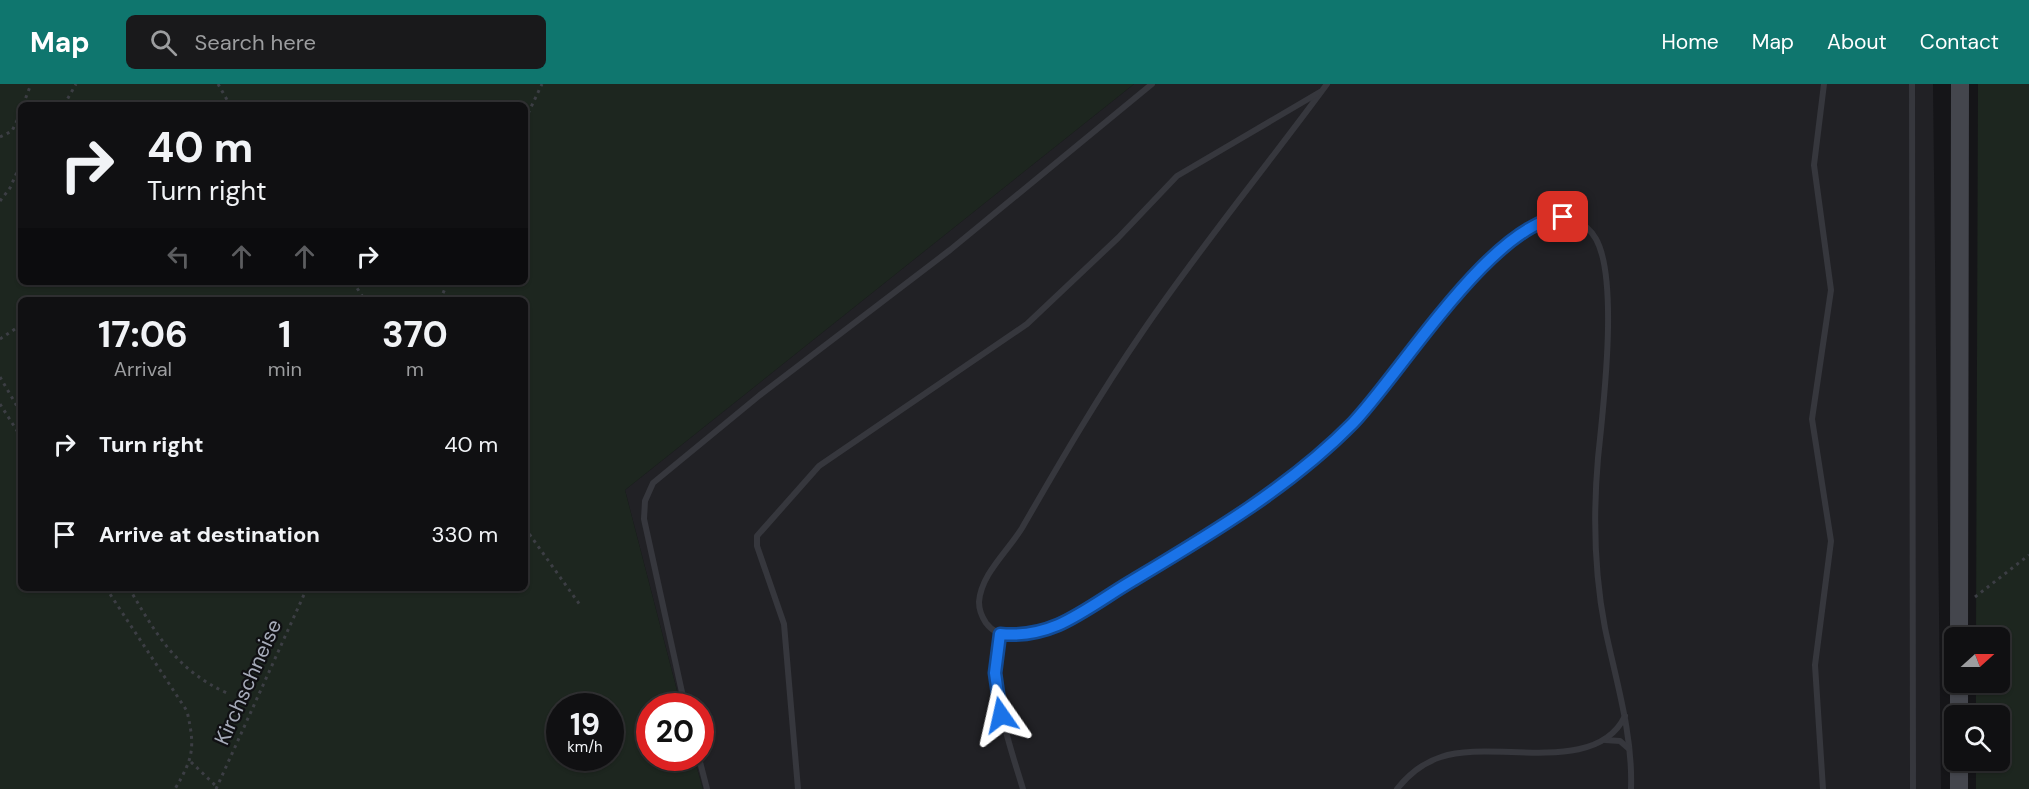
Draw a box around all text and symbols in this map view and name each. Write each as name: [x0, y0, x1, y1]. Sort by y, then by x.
search box: [126, 15, 546, 69]
text: Map: [30, 24, 90, 61]
icon: search: [147, 26, 180, 59]
text: Search here: [195, 28, 316, 57]
text: Home: [1661, 28, 1719, 56]
text: Map: [1752, 28, 1794, 56]
text: About: [1827, 28, 1887, 56]
text: Contact: [1920, 28, 1999, 56]
text: 40 m: [147, 120, 253, 175]
icon: right: [48, 126, 126, 204]
text: Turn right: [147, 173, 267, 208]
pin: [1537, 191, 1588, 242]
icon: arrive: [1546, 200, 1579, 233]
icon: left: [162, 240, 195, 273]
icon: ahead: [225, 240, 258, 273]
icon: ahead: [288, 240, 321, 273]
icon: right: [351, 240, 384, 273]
text: 17:06: [98, 311, 188, 358]
text: 1: [278, 311, 291, 358]
text: 370: [382, 311, 448, 358]
text: Arrival: [114, 356, 172, 382]
text: min: [268, 356, 302, 382]
text: m: [406, 356, 424, 382]
icon: right: [48, 428, 81, 461]
text: Turn right: [99, 430, 204, 459]
text: 40 m: [444, 430, 498, 459]
icon: arrive: [48, 518, 81, 551]
text: Arrive at destination: [99, 520, 320, 549]
text: 330 m: [431, 520, 498, 549]
street label: Kirchschneise: [208, 615, 288, 749]
north arrow: [1944, 627, 2010, 693]
map controls: [1944, 627, 2010, 771]
position arrow: [969, 683, 1033, 747]
speed limit sign: 20: [636, 693, 714, 771]
text: 19: [570, 705, 600, 744]
button: search: [1944, 705, 2010, 771]
text: km/h: [567, 737, 603, 757]

